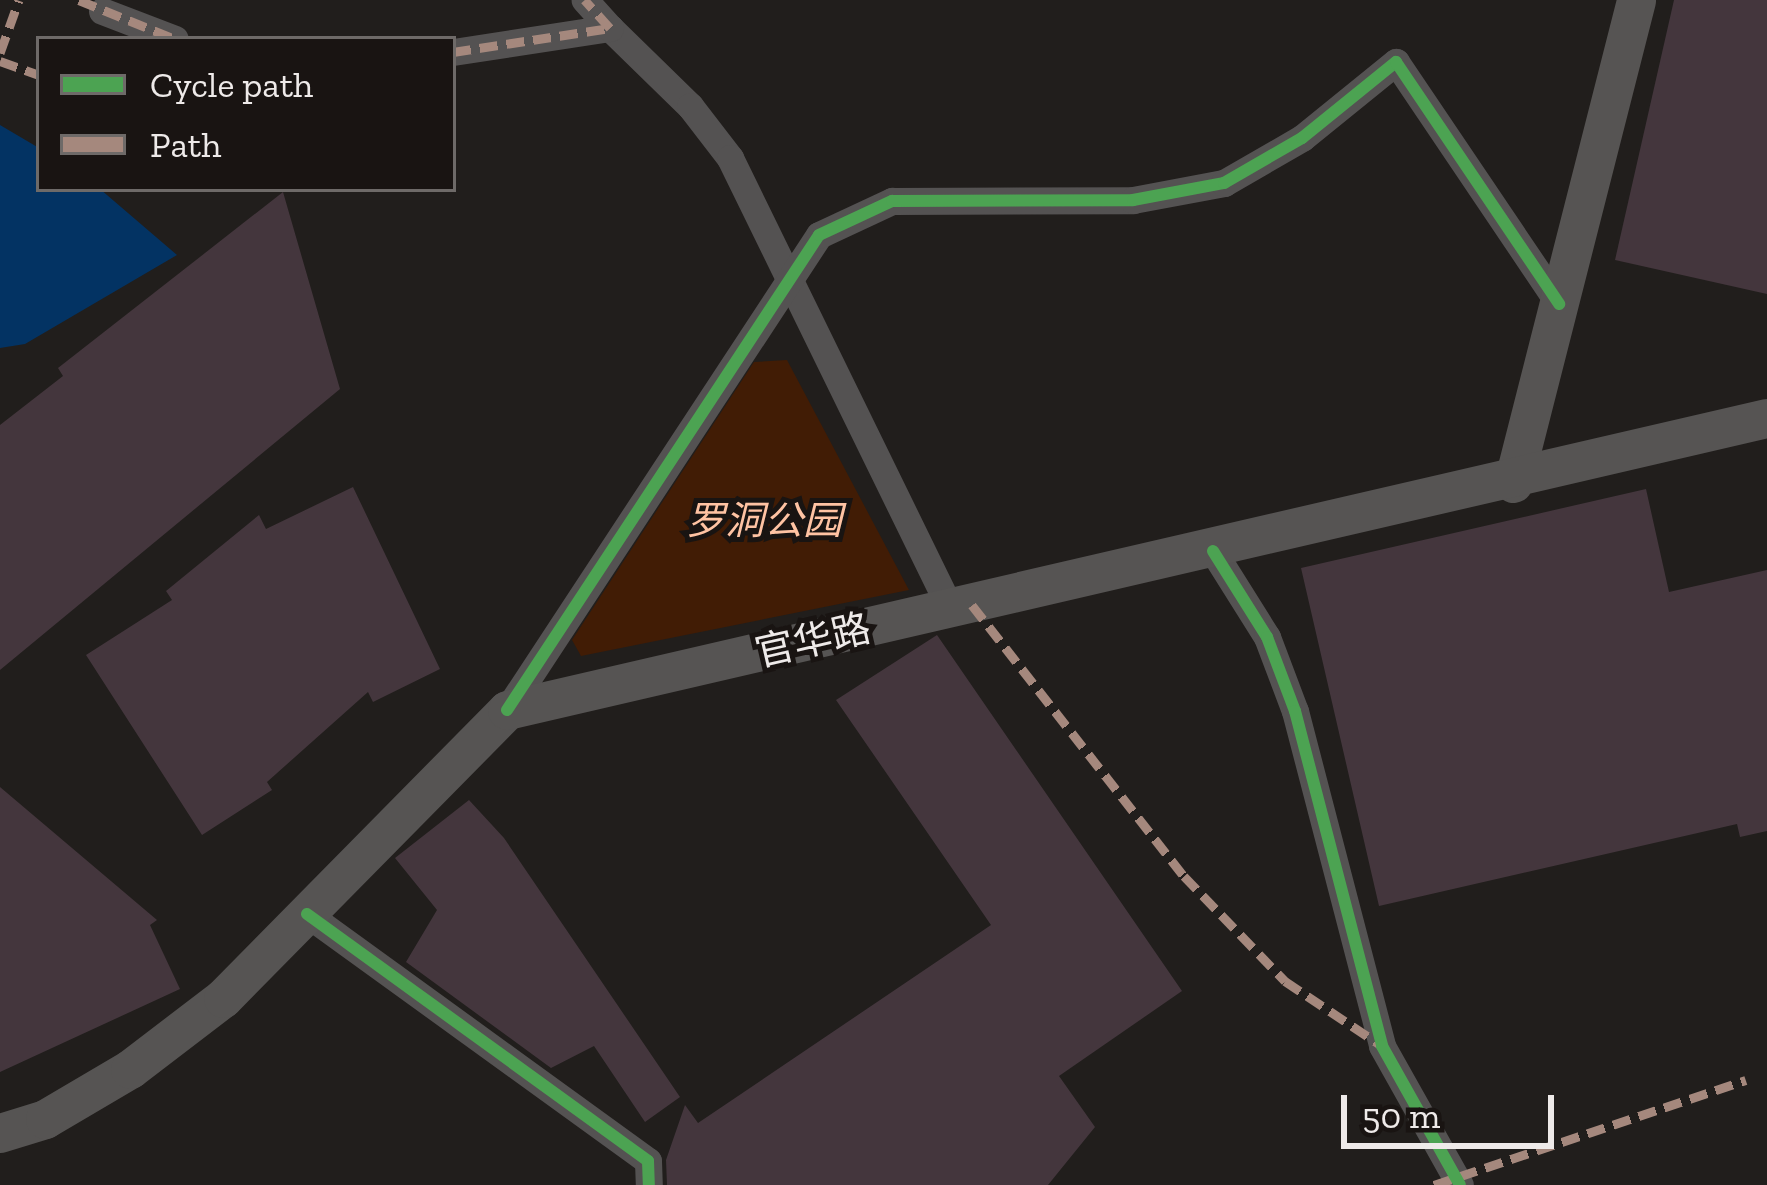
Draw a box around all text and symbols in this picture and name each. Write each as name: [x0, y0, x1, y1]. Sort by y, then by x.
legend: [36, 36, 456, 192]
text: Cycle path: [150, 63, 313, 106]
text: Path: [150, 123, 221, 166]
park label: 罗洞公园: [686, 498, 842, 544]
street label: 官华路: [751, 605, 875, 677]
scale bar: [1347, 1071, 1560, 1145]
text: 50 m: [1362, 1094, 1440, 1137]

